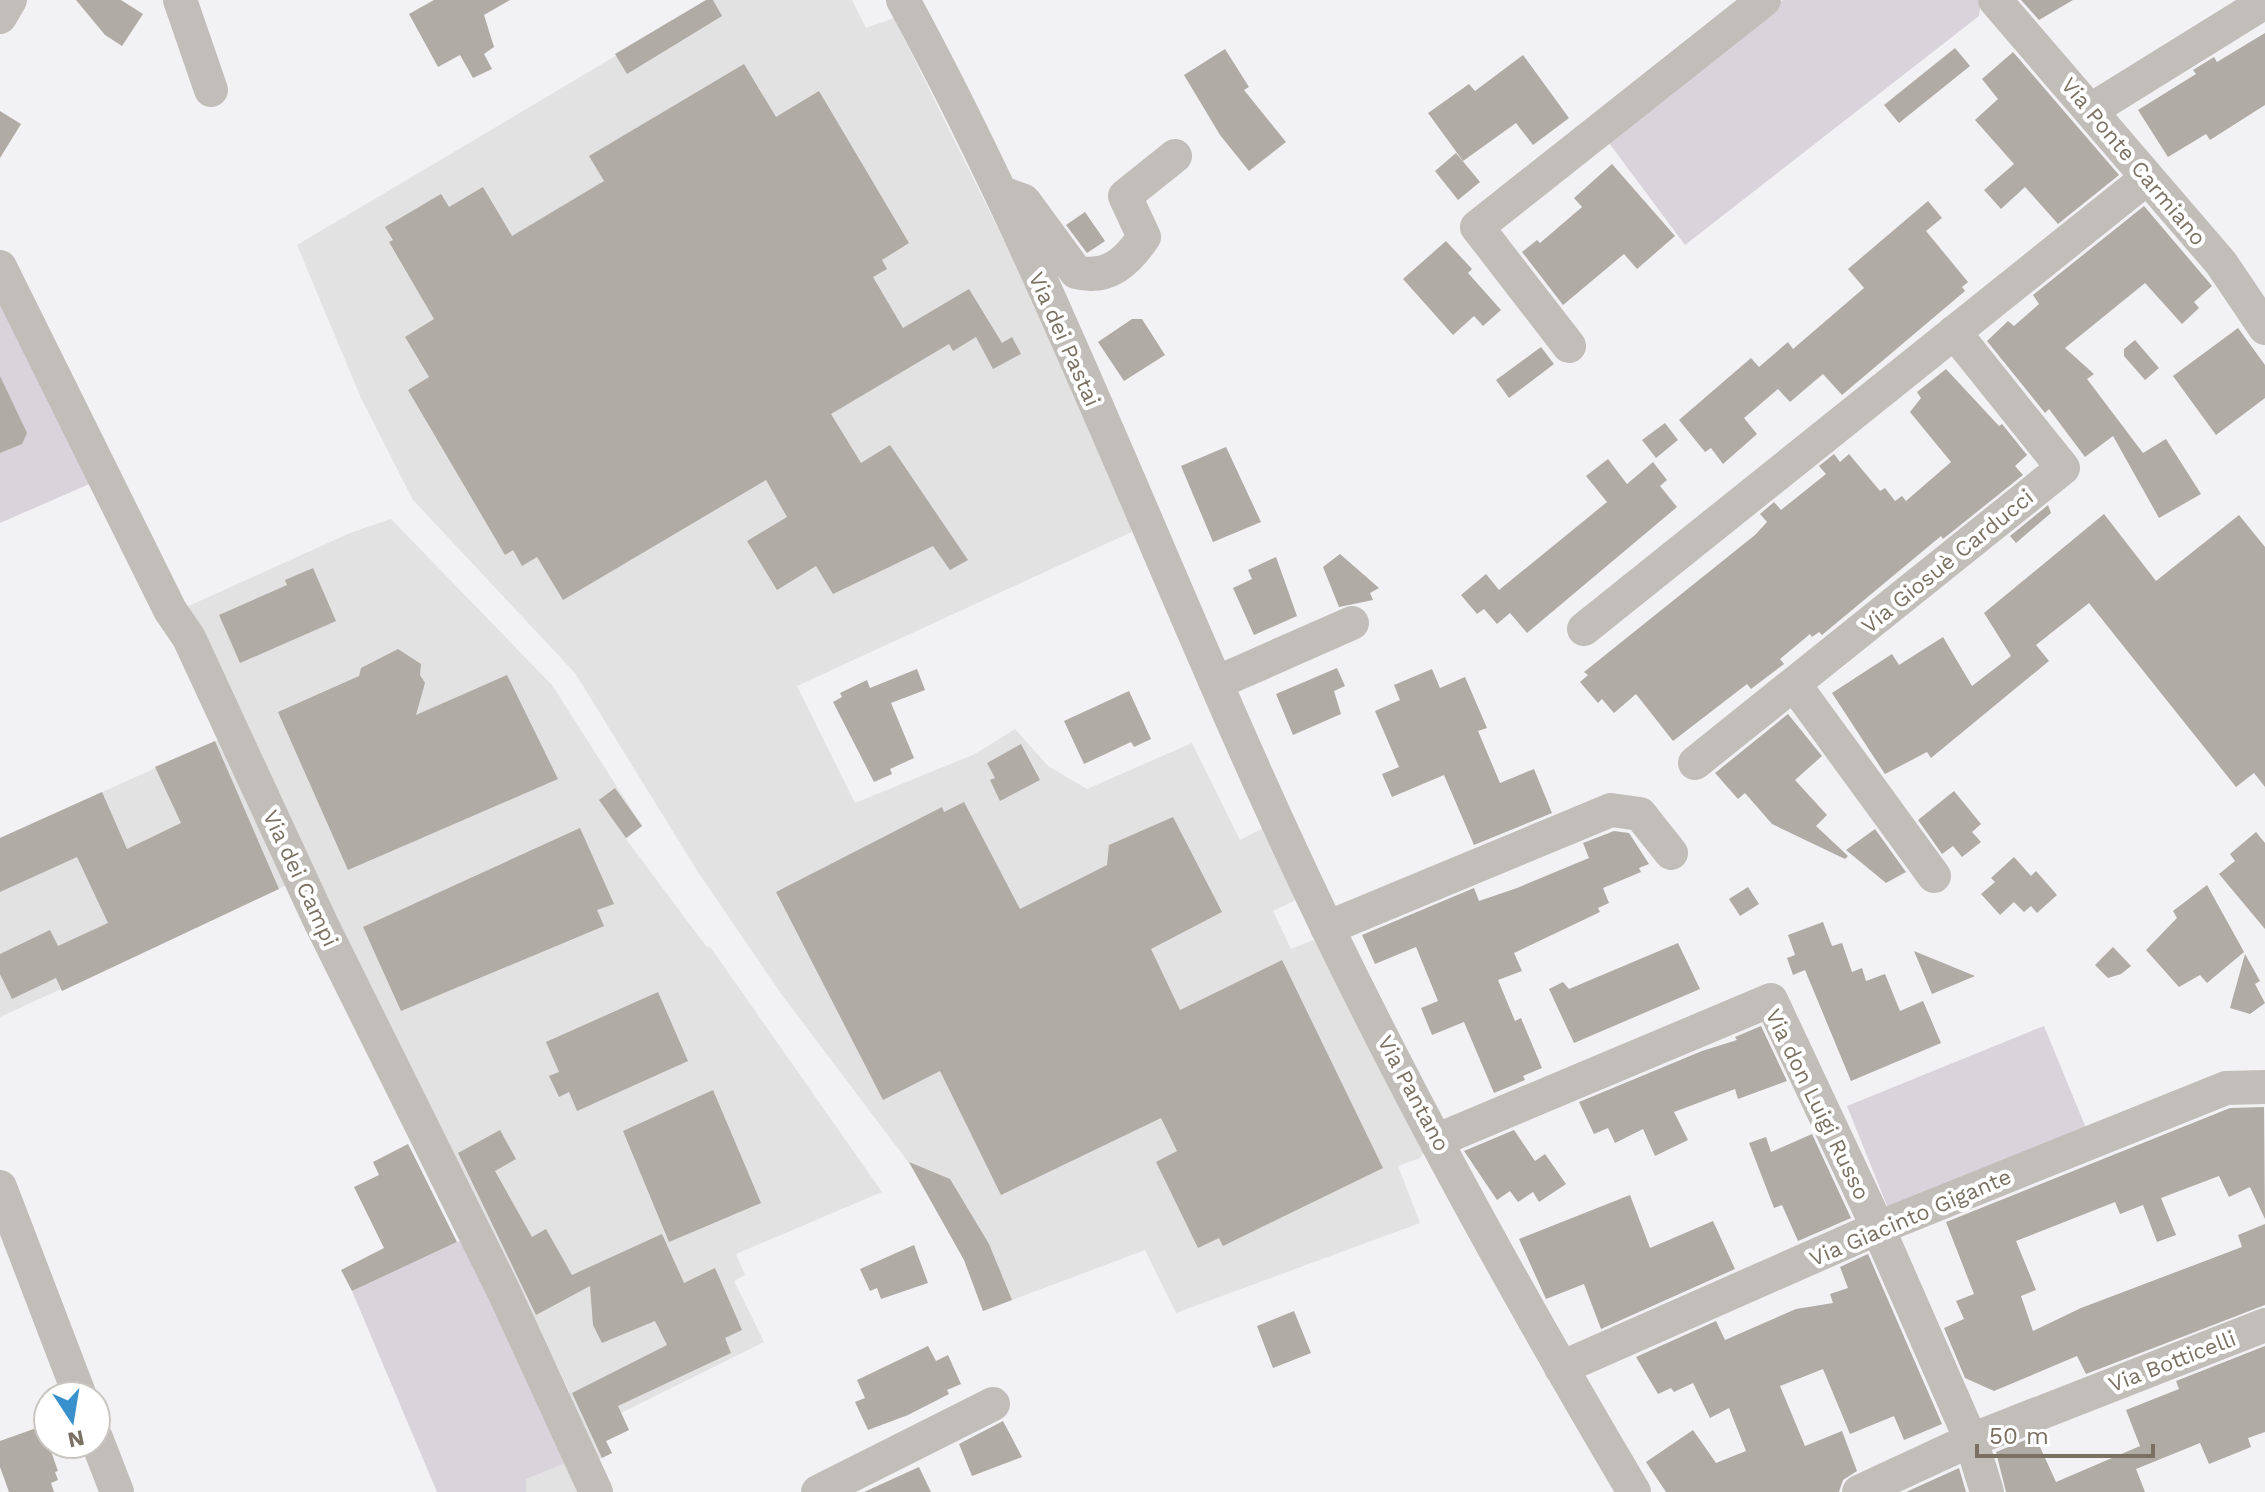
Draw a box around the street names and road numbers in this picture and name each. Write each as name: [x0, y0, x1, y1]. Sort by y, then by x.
street label: Via Ponte Carmiano: [2056, 72, 2211, 250]
street label: Via dei Pastai: [1024, 268, 1105, 410]
street label: Via Giosuè Carducci: [1856, 484, 2038, 638]
street label: Via dei Campi: [258, 806, 343, 950]
street label: Via don Luigi Russo: [1760, 1005, 1875, 1204]
street label: Via Pantano: [1373, 1031, 1454, 1155]
street label: Via Giacinto Gigante: [1806, 1164, 2015, 1271]
street label: Via Botticelli: [2105, 1326, 2239, 1397]

